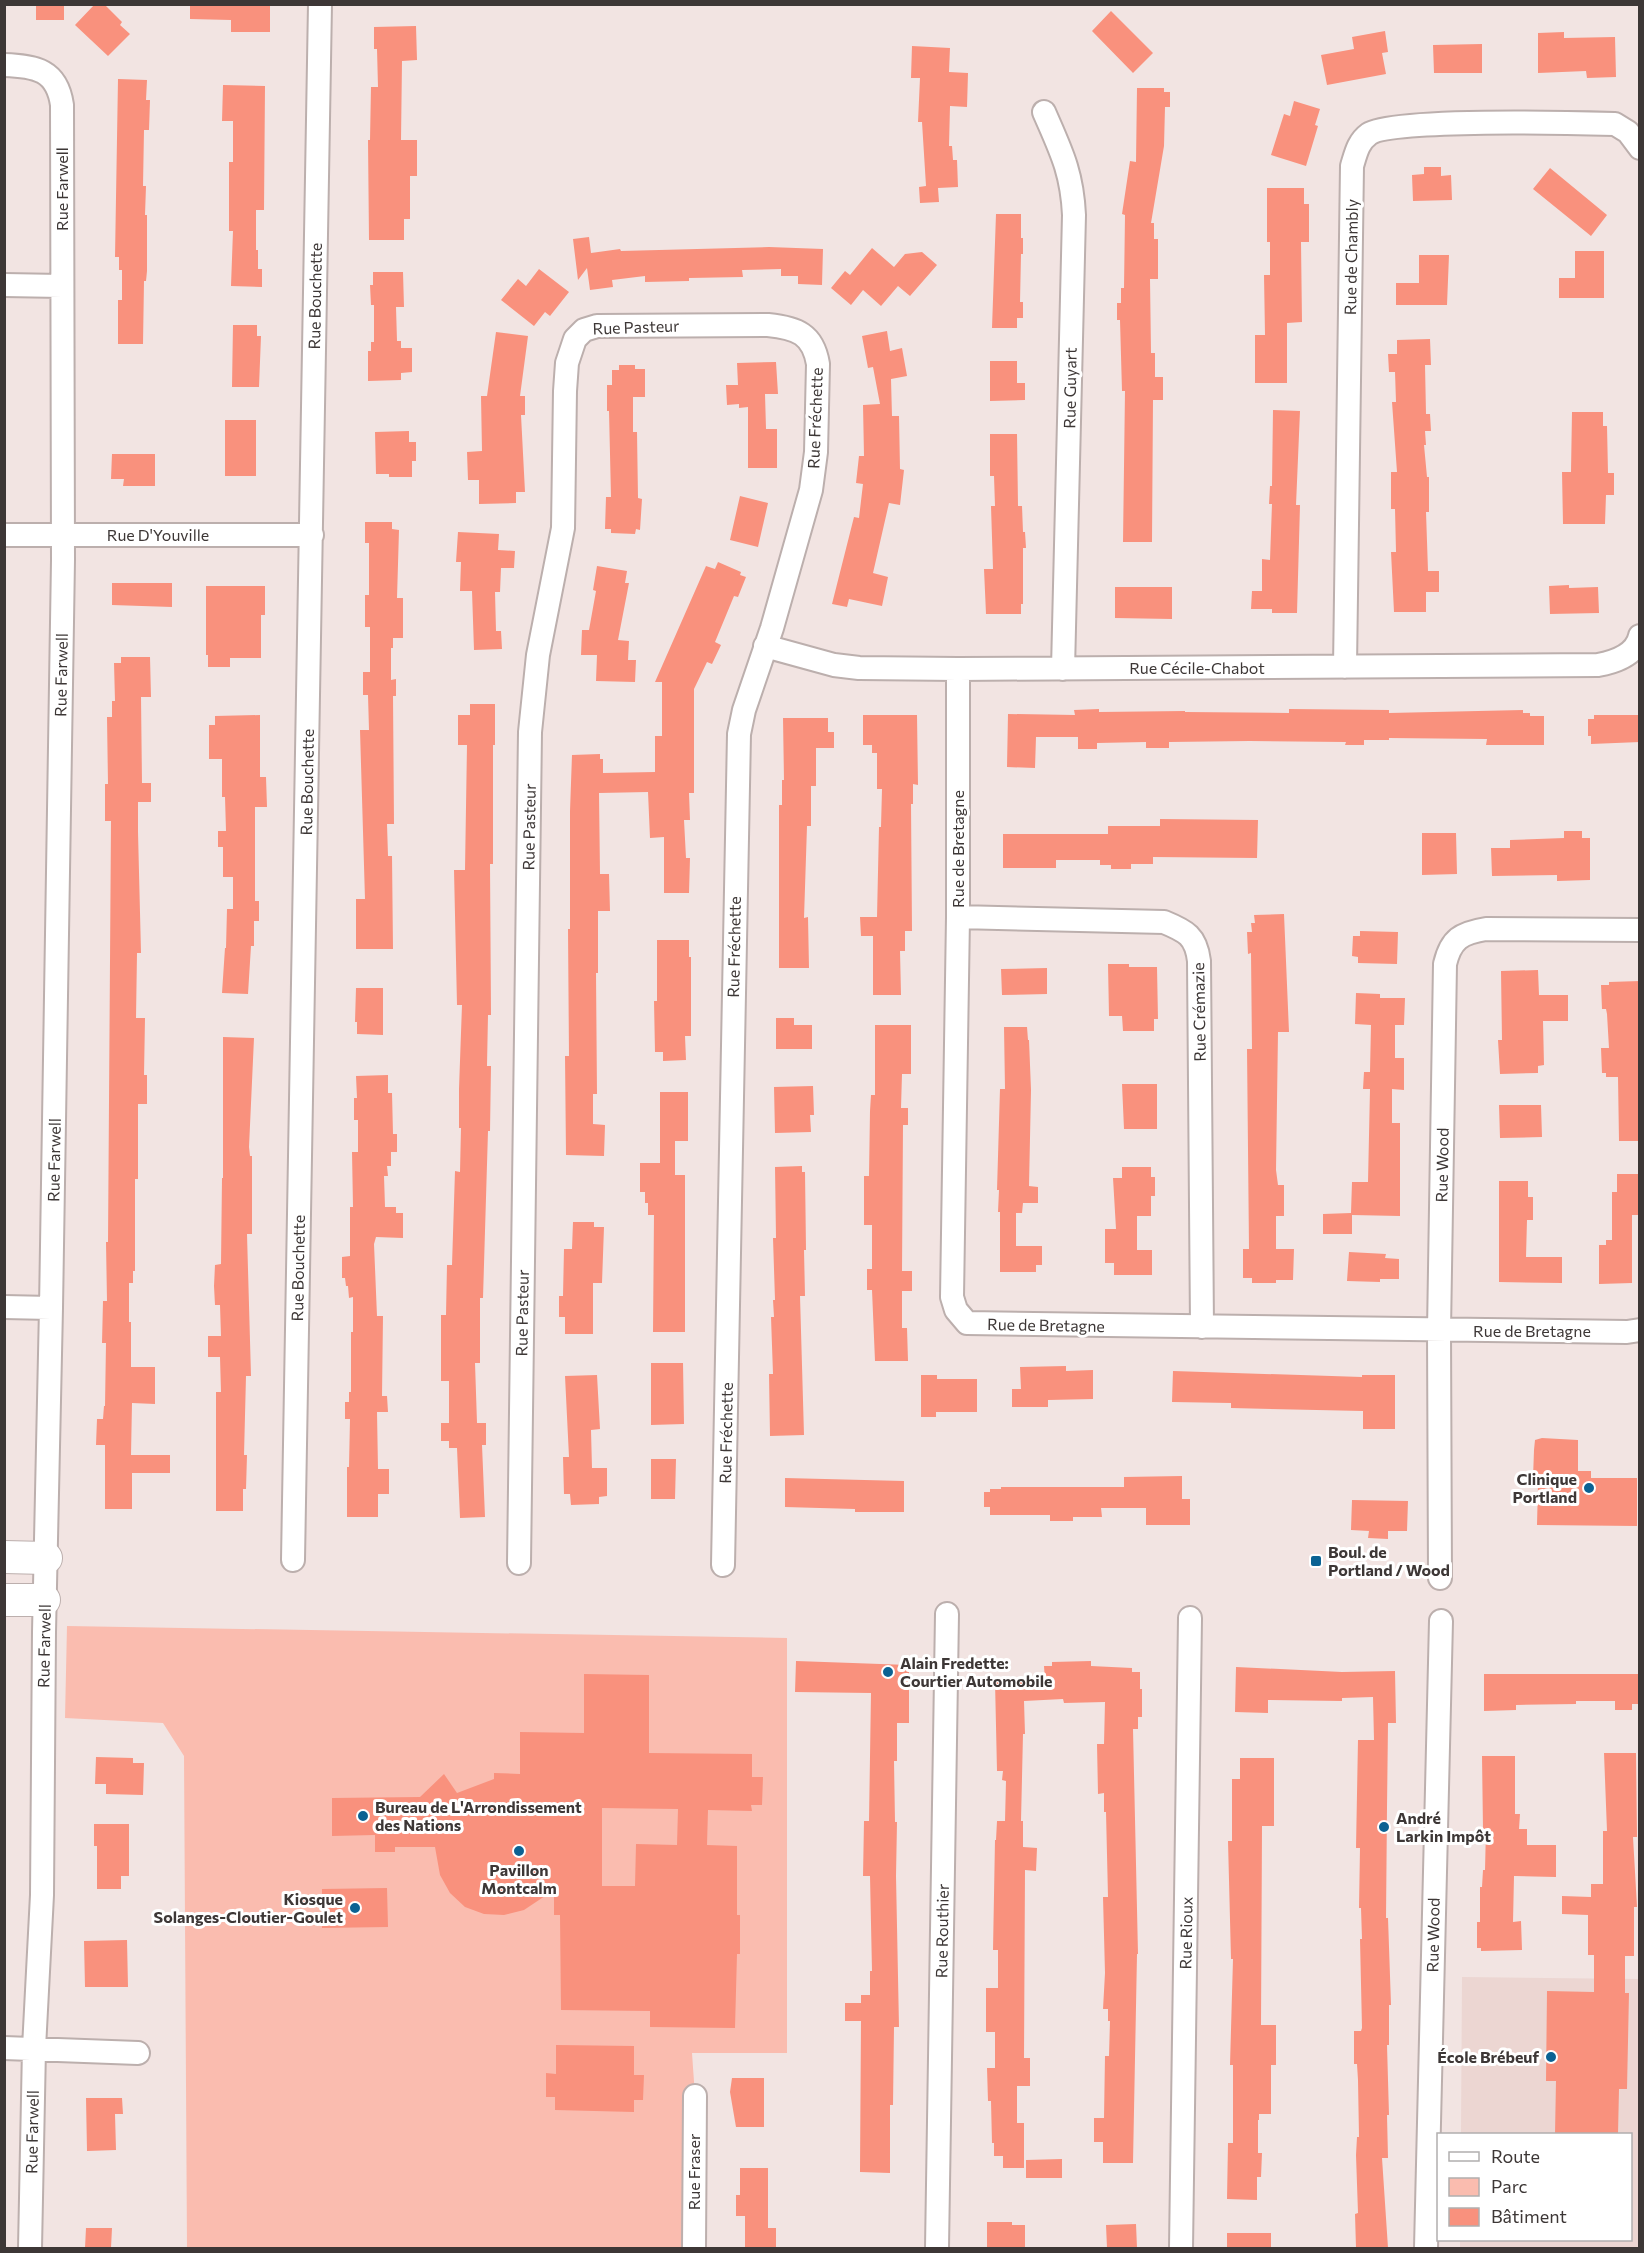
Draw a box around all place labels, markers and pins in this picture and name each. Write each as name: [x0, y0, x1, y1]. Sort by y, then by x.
place label: Clinique Portland: [1513, 1469, 1577, 1506]
marker: Clinique Portland: [1582, 1481, 1596, 1495]
place label: Boul. de Portland / Wood: [1328, 1542, 1450, 1579]
marker: Boul. de Portland / Wood: [1309, 1554, 1323, 1568]
place label: Alain Fredette: Courtier Automobile: [900, 1653, 1052, 1690]
marker: Alain Fredette: Courtier Automobile: [881, 1665, 895, 1679]
place label: Bureau de L'Arrondissement des Nations: [375, 1797, 582, 1834]
place label: André Larkin Impôt: [1396, 1808, 1491, 1845]
marker: Bureau de L'Arrondissement des Nations: [356, 1809, 370, 1823]
marker: André Larkin Impôt: [1377, 1820, 1391, 1834]
marker: Pavillon Montcalm: [512, 1844, 526, 1858]
place label: Pavillon Montcalm: [481, 1860, 557, 1897]
place label: Kiosque Solanges-Cloutier-Goulet: [154, 1889, 343, 1926]
marker: Kiosque Solanges-Cloutier-Goulet: [348, 1901, 362, 1915]
place label: École Brébeuf: [1437, 2047, 1539, 2066]
marker: École Brébeuf: [1544, 2050, 1558, 2064]

